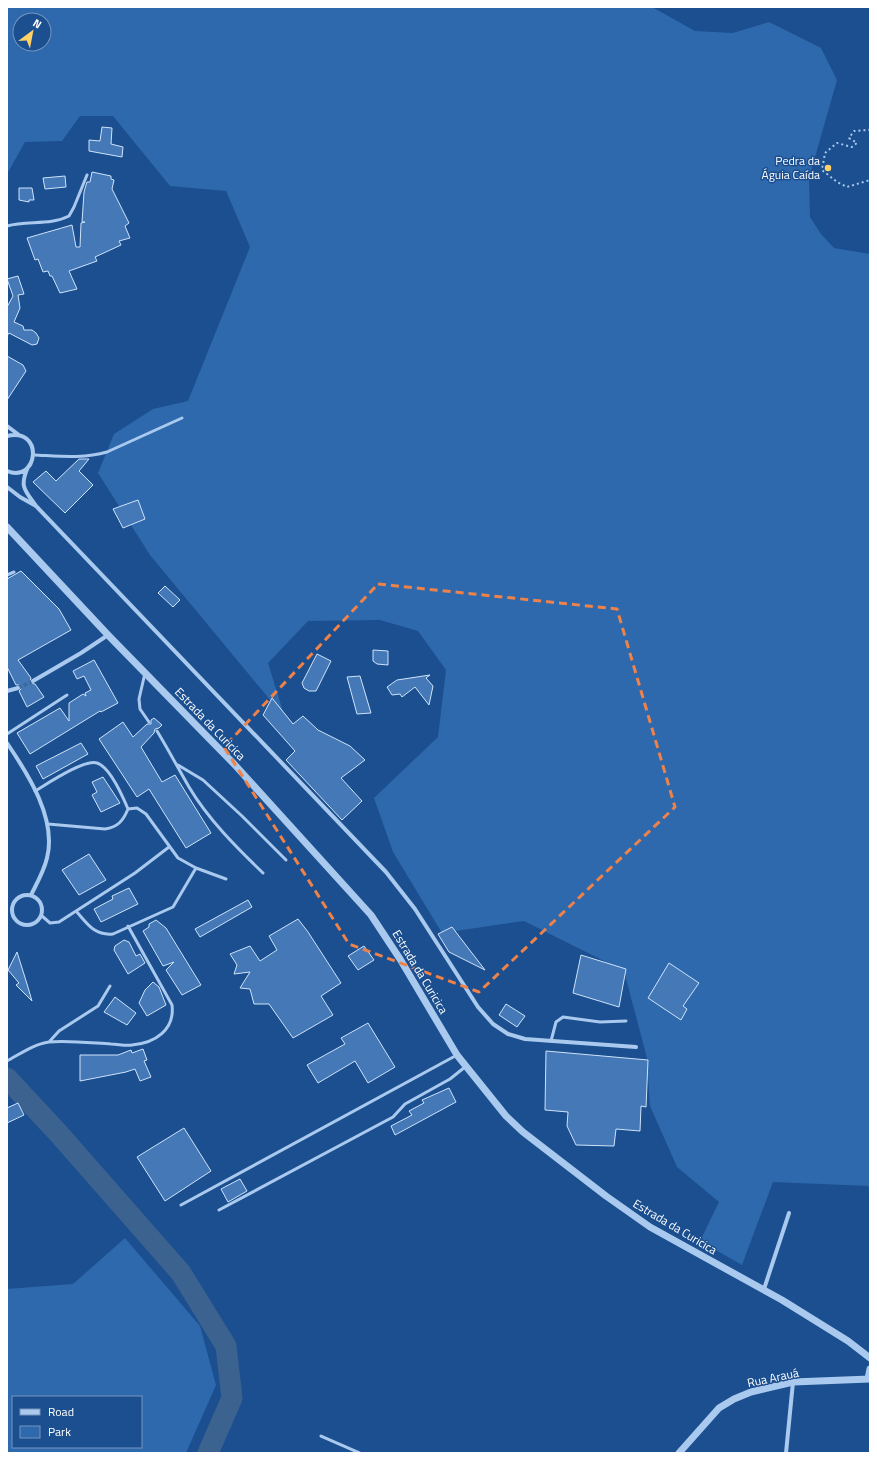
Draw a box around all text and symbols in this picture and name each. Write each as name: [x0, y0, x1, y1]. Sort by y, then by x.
north arrow: [12, 12, 52, 52]
text: N: [30, 15, 45, 32]
place label: Pedra da Águia Caída: [762, 151, 820, 184]
marker: Pedra da Águia Caída: [823, 163, 833, 173]
street label: Estrada da Curicica: [170, 683, 250, 765]
street label: Estrada da Curicica: [388, 926, 453, 1017]
street label: Estrada da Curicica: [630, 1194, 721, 1259]
street label: Rua Arauá: [745, 1363, 800, 1392]
legend: [12, 1396, 142, 1448]
text: Road: [48, 1402, 74, 1421]
text: Park: [48, 1422, 71, 1441]

